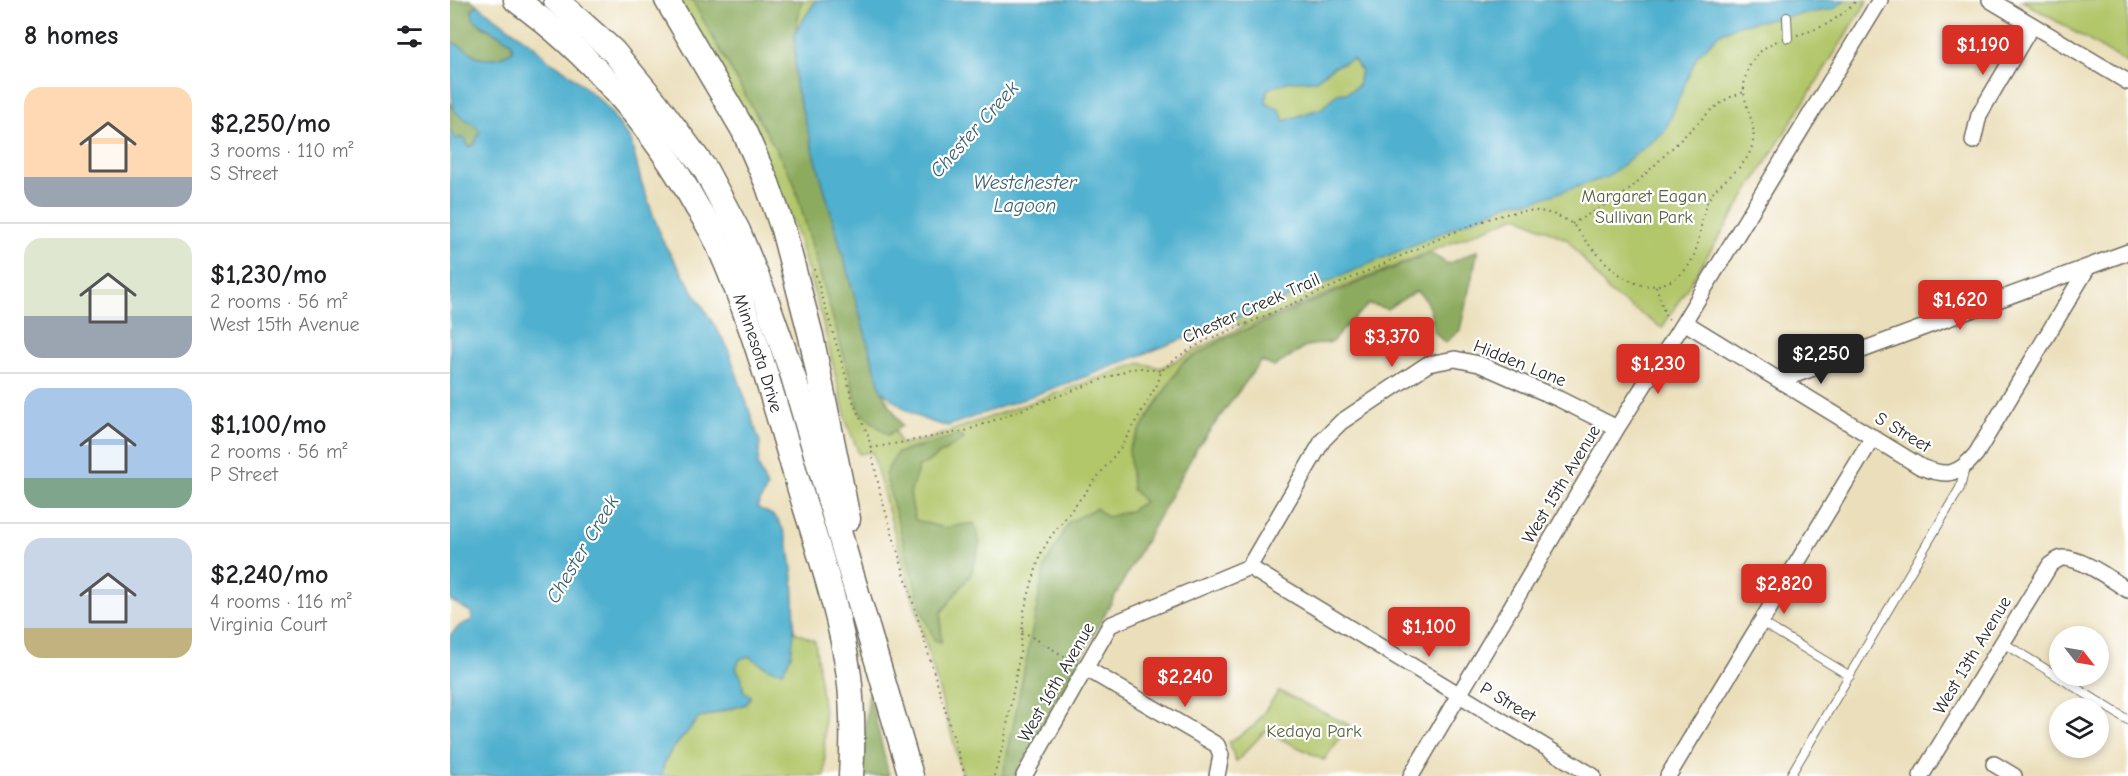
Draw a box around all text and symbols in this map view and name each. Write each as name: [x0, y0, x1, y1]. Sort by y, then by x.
icon: filters: [393, 20, 426, 53]
text: 8 homes: [24, 21, 118, 51]
pin: $1,190: [1934, 25, 2032, 76]
text: $1,190: [1956, 33, 2010, 56]
water label: Chester Creek: [925, 76, 1024, 182]
text: $2,250/mo: [210, 109, 331, 139]
icon: home: [72, 111, 144, 183]
text: 3 rooms · 110 m²: [210, 139, 354, 162]
text: S Street: [210, 162, 278, 185]
water label: Westchester Lagoon: [973, 171, 1078, 217]
park label: Margaret Eagan Sullivan Park: [1581, 186, 1707, 228]
text: $1,230/mo: [210, 260, 327, 290]
icon: home: [72, 262, 144, 334]
street label: Chester Creek Trail: [1179, 269, 1323, 348]
pin: $1,620: [1911, 280, 2009, 331]
text: $1,620: [1932, 288, 1988, 311]
text: 2 rooms · 56 m²: [210, 290, 348, 313]
street label: Minnesota Drive: [728, 291, 787, 415]
text: West 15th Avenue: [210, 313, 360, 336]
pin: $3,370: [1343, 317, 1441, 368]
text: $3,370: [1364, 325, 1420, 348]
pin: $2,250: [1772, 334, 1870, 385]
street label: Hidden Lane: [1470, 335, 1569, 392]
text: $2,250: [1792, 342, 1850, 365]
pin: $1,230: [1609, 344, 1707, 395]
text: $1,230: [1631, 352, 1685, 375]
street label: S Street: [1871, 408, 1935, 458]
text: $1,100/mo: [210, 410, 326, 440]
icon: home: [72, 412, 144, 484]
street label: West 15th Avenue: [1518, 421, 1605, 547]
text: 2 rooms · 56 m²: [210, 440, 348, 463]
text: P Street: [210, 463, 278, 486]
water label: Chester Creek: [541, 491, 624, 607]
text: $2,240/mo: [210, 560, 328, 590]
icon: home: [72, 562, 144, 634]
pin: $2,820: [1735, 564, 1833, 615]
text: $2,820: [1755, 572, 1813, 595]
text: 4 rooms · 116 m²: [210, 590, 352, 613]
street label: West 13th Avenue: [1929, 592, 2016, 718]
pin: $1,100: [1380, 607, 1478, 658]
text: Virginia Court: [210, 613, 327, 636]
text: $1,100: [1402, 615, 1456, 638]
street label: West 16th Avenue: [1014, 619, 1099, 746]
north arrow: [2049, 626, 2109, 686]
map controls: [2049, 626, 2109, 758]
pin: $2,240: [1136, 657, 1234, 708]
text: $2,240: [1157, 665, 1213, 688]
street label: P Street: [1476, 678, 1540, 728]
button: layers: [2049, 698, 2109, 758]
park label: Kedaya Park: [1266, 721, 1362, 742]

